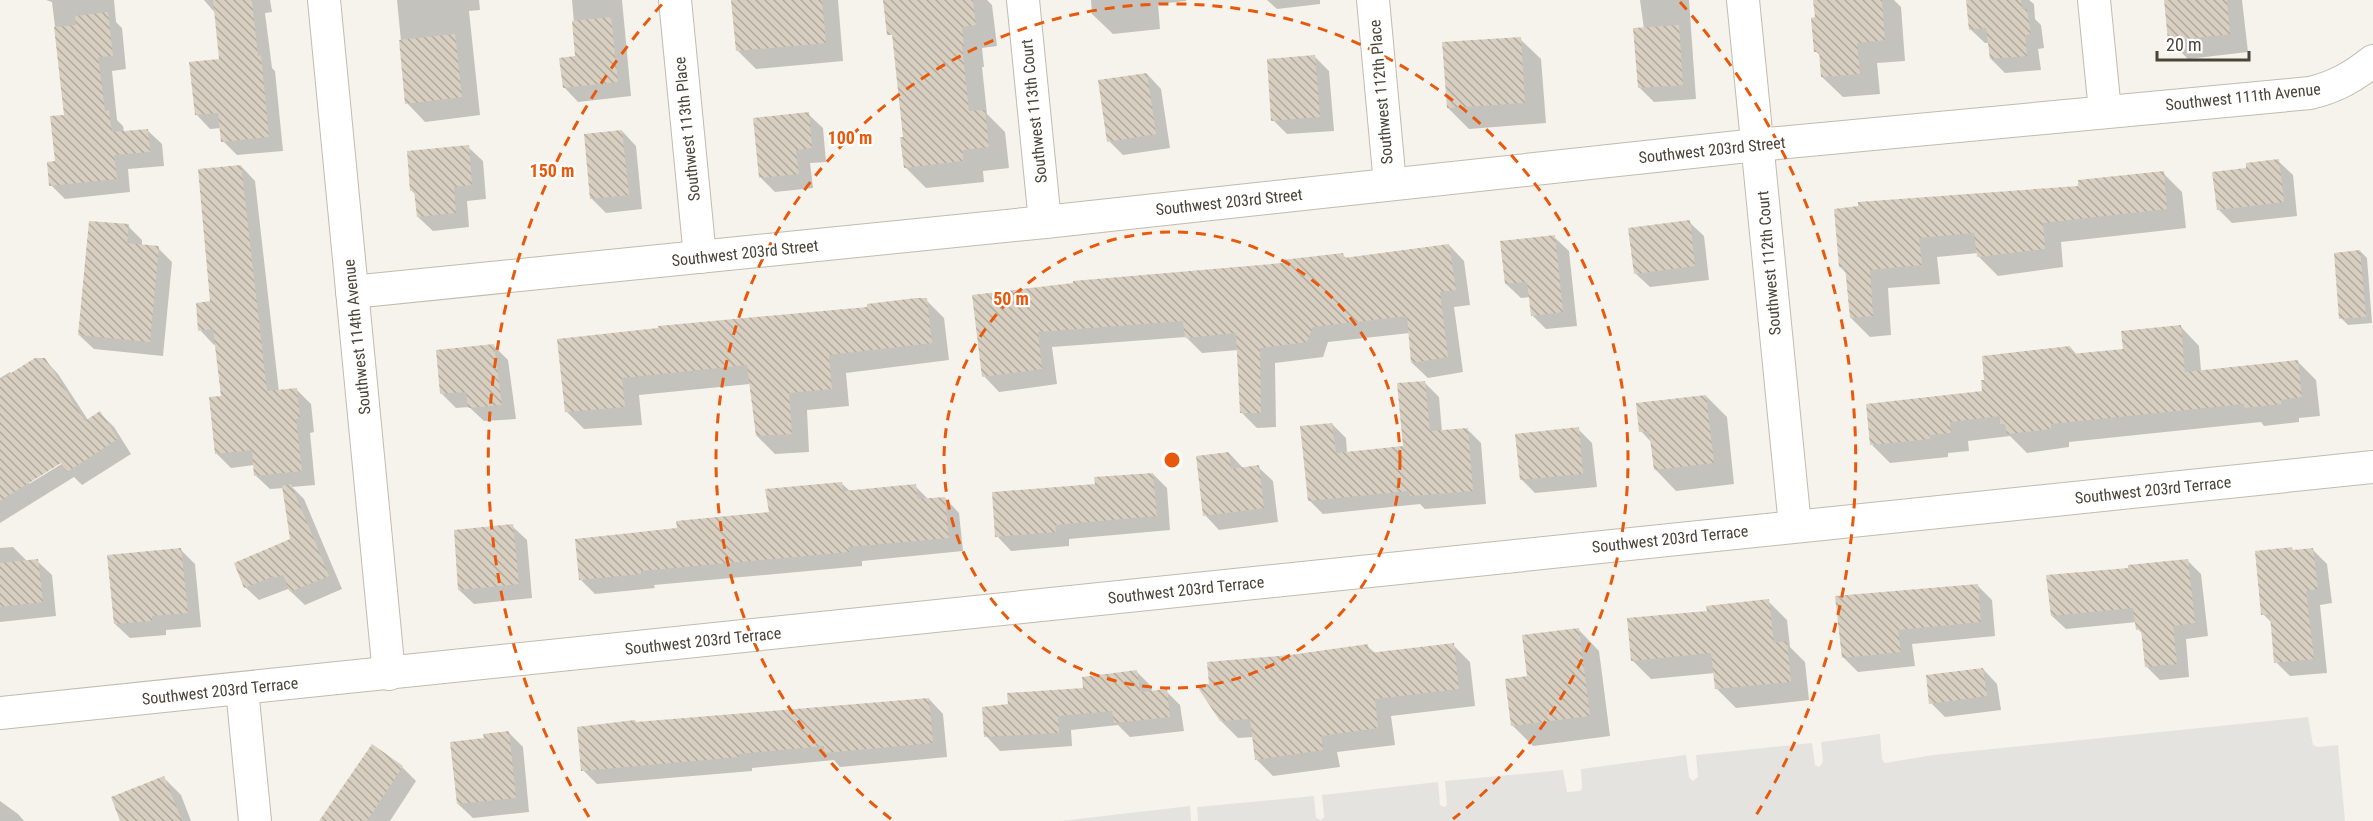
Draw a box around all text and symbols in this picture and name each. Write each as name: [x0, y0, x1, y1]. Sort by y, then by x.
street label: Southwest 112th Place: [1365, 19, 1397, 165]
scale bar: [2157, 24, 2248, 62]
text: 20 m: [2166, 34, 2201, 55]
street label: Southwest 113th Court: [1017, 38, 1051, 184]
street label: Southwest 113th Place: [670, 56, 704, 202]
street label: Southwest 111th Avenue: [2164, 79, 2322, 115]
text: 100 m: [828, 127, 872, 148]
street label: Southwest 203rd Street: [1638, 133, 1787, 167]
text: 150 m: [530, 160, 574, 181]
street label: Southwest 203rd Street: [1155, 185, 1304, 219]
street label: Southwest 112th Court: [1753, 190, 1785, 336]
street label: Southwest 203rd Street: [671, 236, 820, 270]
street label: Southwest 114th Avenue: [339, 258, 375, 416]
text: 50 m: [993, 288, 1029, 309]
centre of rings: [1162, 450, 1182, 470]
street label: Southwest 203rd Terrace: [2074, 472, 2232, 508]
street label: Southwest 203rd Terrace: [1591, 521, 1749, 557]
street label: Southwest 203rd Terrace: [1107, 572, 1265, 608]
street label: Southwest 203rd Terrace: [624, 623, 782, 659]
street label: Southwest 203rd Terrace: [141, 673, 299, 709]

